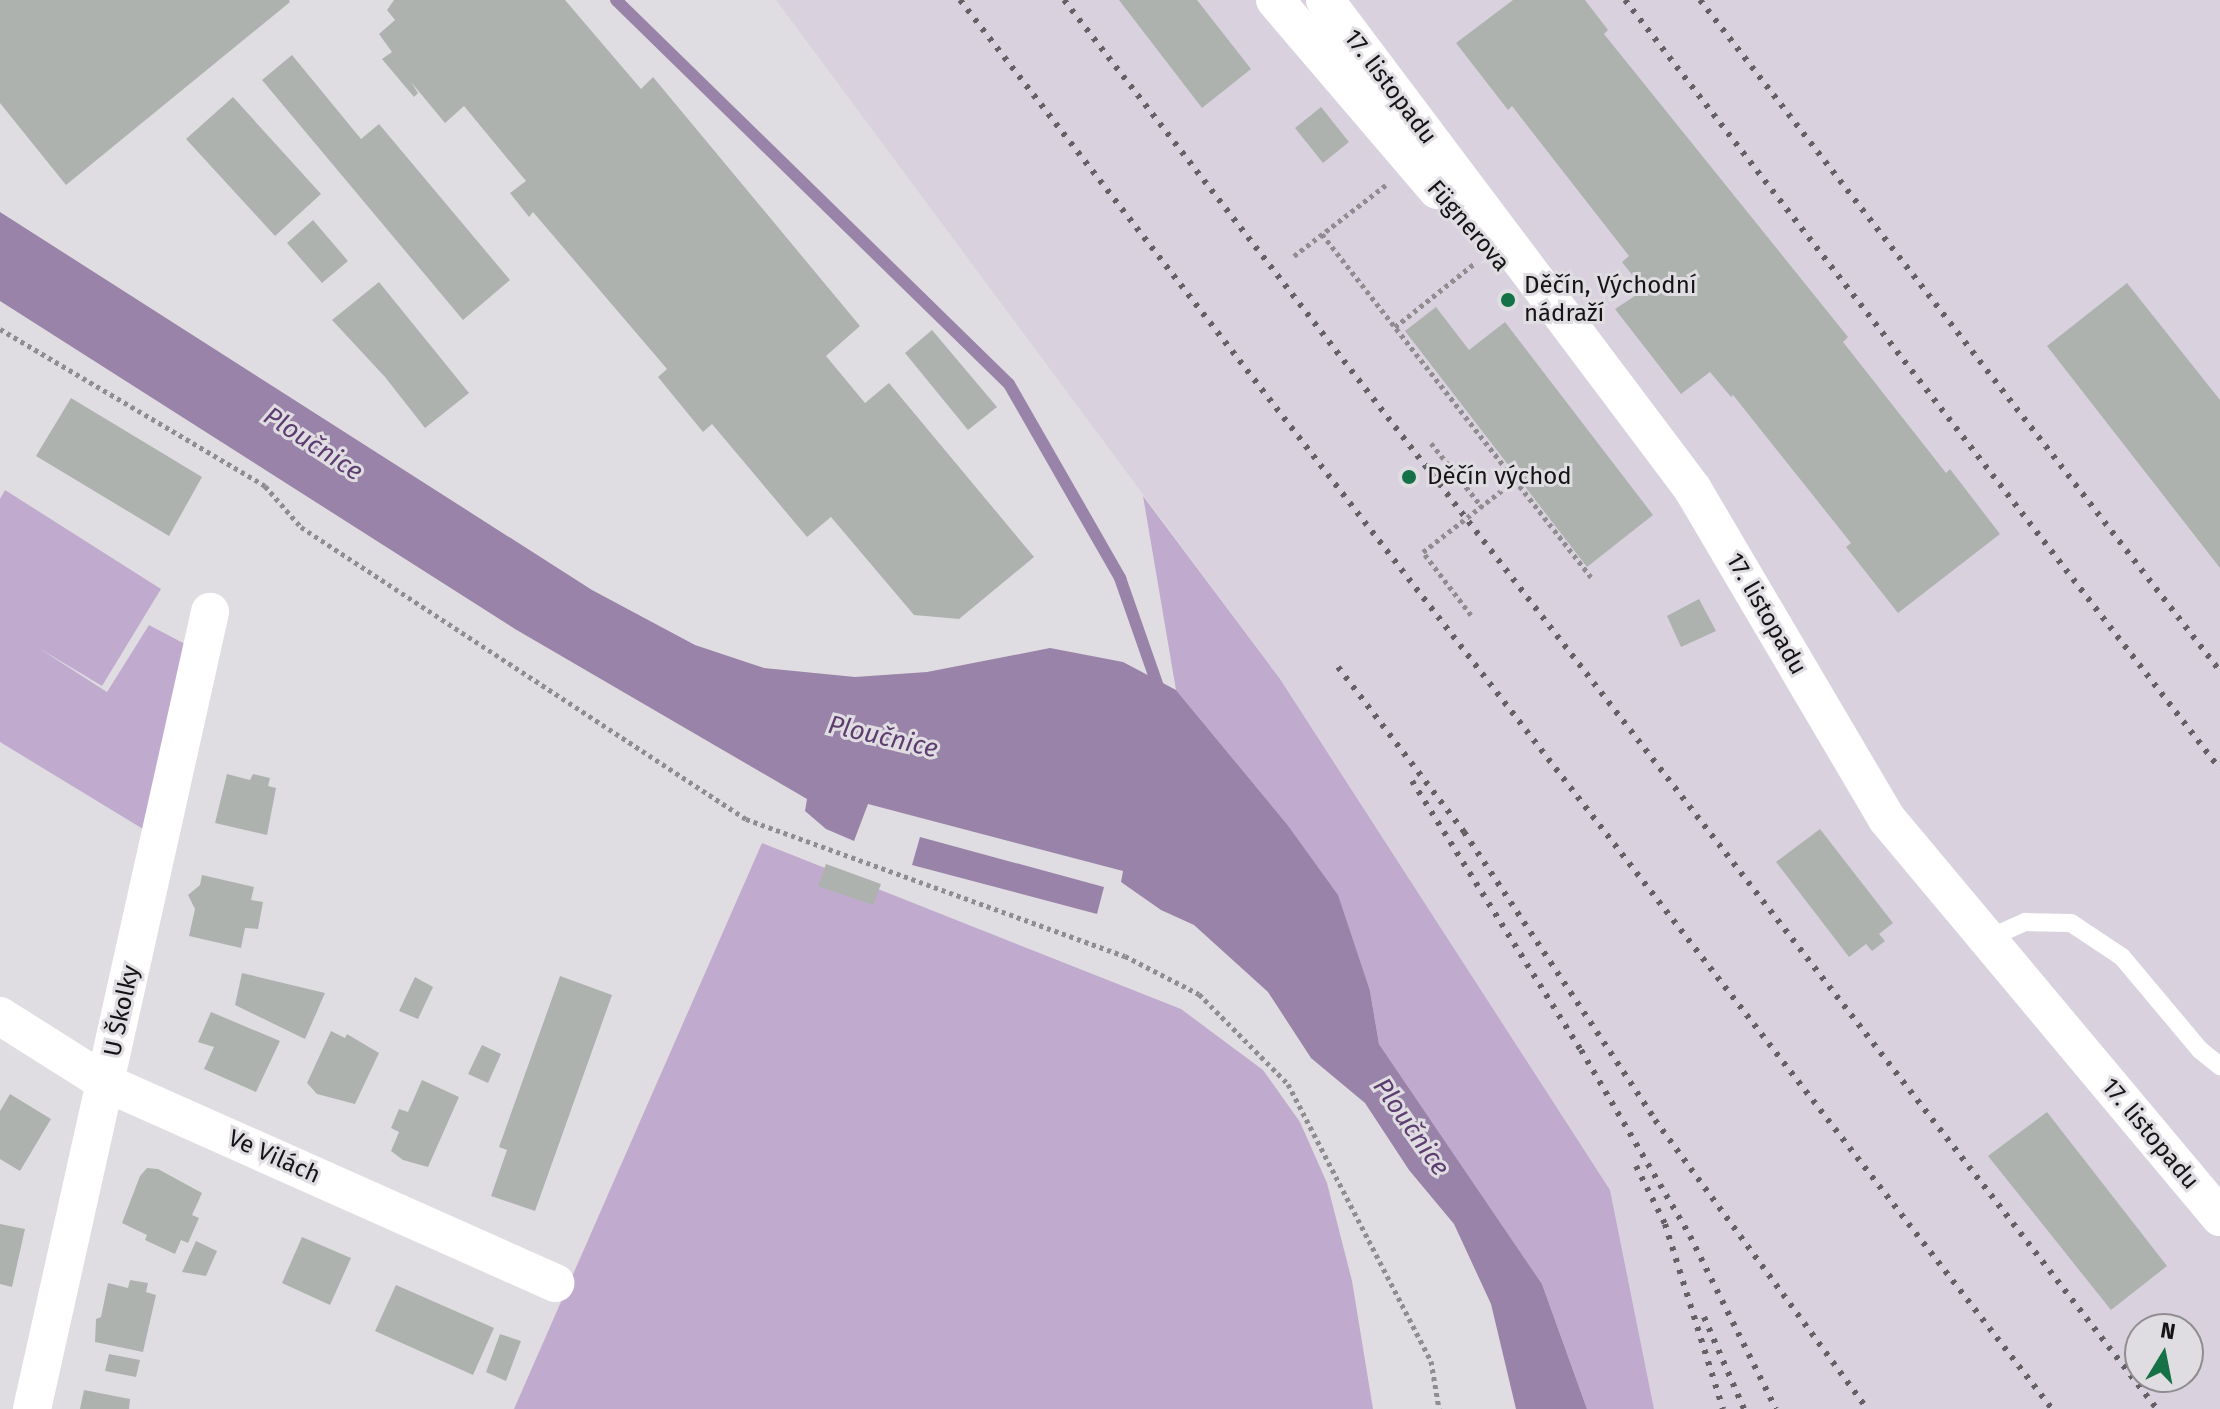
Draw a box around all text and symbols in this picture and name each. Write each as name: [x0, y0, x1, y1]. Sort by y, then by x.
street label: 17. listopadu: [1338, 24, 1442, 150]
street label: Fügnerova: [1421, 175, 1515, 277]
place label: Děčín, Východní nádraží: [1524, 272, 1697, 328]
marker: Děčín, Východní nádraží: [1499, 291, 1517, 309]
water label: Ploučnice: [258, 400, 368, 488]
place label: Děčín východ: [1427, 463, 1572, 491]
marker: Děčín východ: [1398, 466, 1420, 488]
street label: 17. listopadu: [1720, 548, 1812, 680]
water label: Ploučnice: [825, 709, 941, 765]
street label: U Školky: [98, 963, 146, 1059]
water label: Ploučnice: [1366, 1072, 1456, 1182]
street label: 17. listopadu: [2095, 1073, 2205, 1195]
street label: Ve Vilách: [223, 1124, 325, 1190]
north arrow: [2124, 1313, 2204, 1393]
text: N: [2158, 1316, 2177, 1345]

